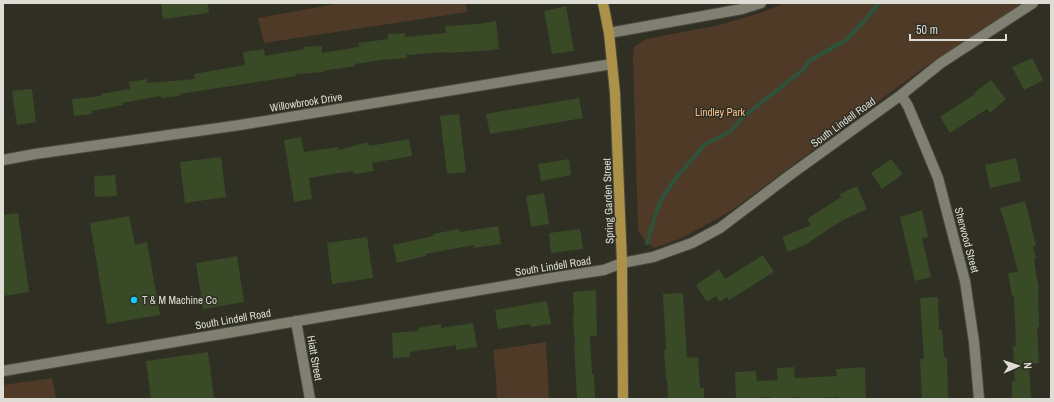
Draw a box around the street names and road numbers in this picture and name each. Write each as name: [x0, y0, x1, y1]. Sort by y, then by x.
street label: Willowbrook Drive: [269, 89, 343, 115]
street label: South Lindell Road: [808, 94, 878, 150]
street label: Spring Garden Street: [599, 157, 616, 244]
street label: Sherwood Street: [952, 206, 983, 275]
street label: South Lindell Road: [514, 253, 592, 279]
street label: South Lindell Road: [194, 305, 272, 333]
street label: Hiatt Street: [304, 334, 326, 382]

